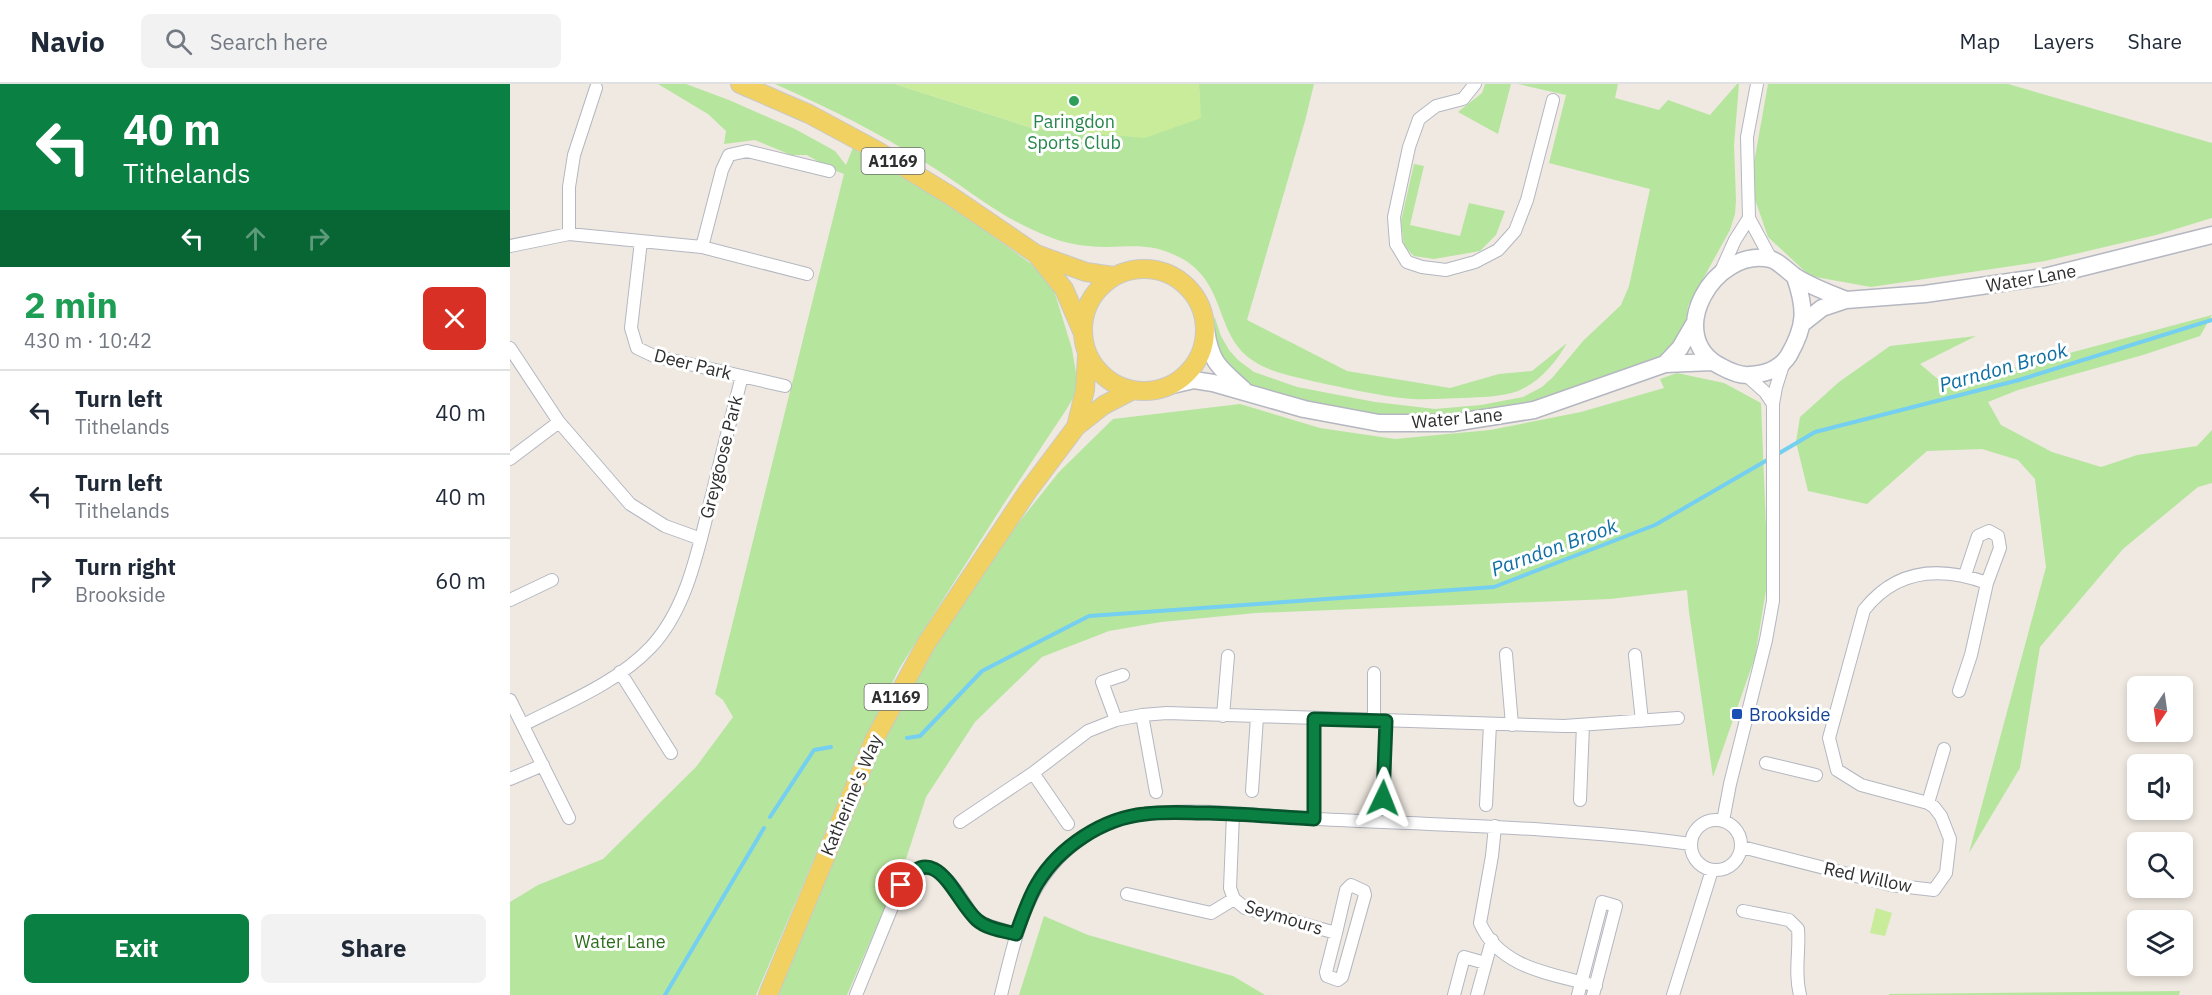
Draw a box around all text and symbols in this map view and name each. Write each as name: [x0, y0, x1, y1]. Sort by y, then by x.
search box: [141, 14, 561, 68]
text: Navio: [30, 23, 105, 60]
icon: search: [162, 25, 195, 58]
text: Search here: [210, 27, 328, 56]
text: Map: [1960, 27, 2000, 55]
text: Layers: [2033, 27, 2095, 55]
text: Share: [2128, 27, 2182, 55]
marker: Paringdon Sports Club: [1067, 94, 1081, 108]
text: 40 m: [123, 102, 221, 157]
icon: left: [24, 108, 102, 186]
place label: Paringdon Sports Club: [1027, 110, 1121, 154]
road number: A1169: [862, 148, 925, 174]
text: Tithelands: [123, 155, 251, 190]
icon: left: [176, 222, 209, 255]
icon: ahead: [239, 222, 272, 255]
icon: right: [302, 222, 335, 255]
street label: Water Lane: [1984, 259, 2078, 297]
text: 2 min: [24, 281, 118, 328]
button: close: [423, 287, 486, 350]
text: 430 m · 10:42: [24, 327, 152, 354]
water label: Parndon Brook: [1936, 336, 2071, 398]
street label: Deer Park: [652, 343, 735, 385]
text: Turn left: [75, 384, 163, 413]
street label: Greygoose Park: [695, 393, 748, 521]
icon: left: [24, 396, 57, 429]
text: 40 m: [435, 398, 486, 427]
street label: Water Lane: [1411, 403, 1504, 433]
text: Tithelands: [75, 413, 170, 440]
text: Turn left: [75, 468, 163, 497]
icon: left: [24, 480, 57, 513]
text: 40 m: [435, 482, 486, 511]
text: Tithelands: [75, 497, 170, 524]
water label: Parndon Brook: [1487, 511, 1621, 582]
text: Turn right: [75, 552, 176, 581]
icon: right: [24, 564, 57, 597]
text: 60 m: [435, 566, 486, 595]
text: Brookside: [75, 581, 165, 608]
north arrow: [2127, 676, 2193, 742]
map controls: [2127, 676, 2193, 976]
road number: A1169: [864, 684, 928, 710]
place label: Brookside: [1749, 703, 1830, 726]
marker: Brookside: [1730, 707, 1744, 721]
street label: Katherine's Way: [815, 731, 887, 859]
button: sound: [2127, 754, 2193, 820]
position arrow: [1351, 766, 1415, 830]
button: search: [2127, 832, 2193, 898]
street label: Red Willow: [1822, 856, 1915, 898]
pin: [875, 859, 926, 910]
icon: arrive: [884, 868, 917, 901]
street label: Seymours: [1242, 894, 1326, 940]
button: layers: [2127, 910, 2193, 976]
button: Exit: [24, 914, 249, 983]
button: Share: [261, 914, 486, 983]
park label: Water Lane: [574, 930, 666, 953]

